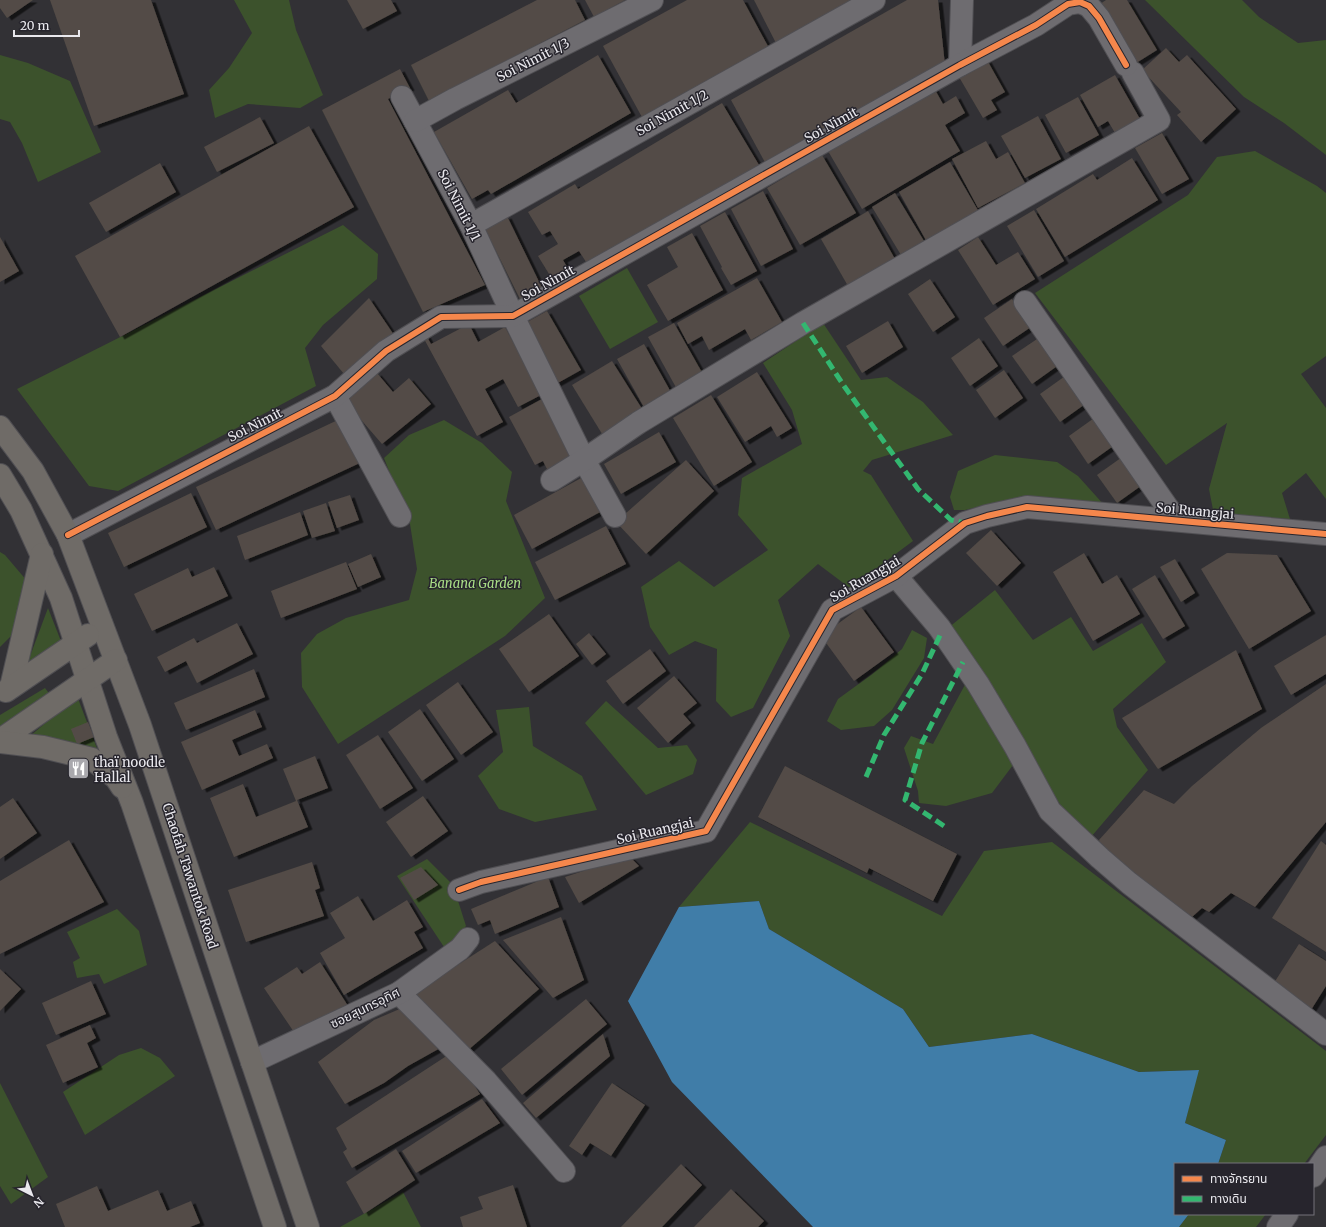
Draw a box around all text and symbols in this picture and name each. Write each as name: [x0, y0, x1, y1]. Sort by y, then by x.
scale bar: [14, 12, 79, 38]
text: 20 m: [20, 18, 49, 33]
street label: Soi Nimit 1/3: [494, 34, 572, 86]
street label: Soi Nimit 1/2: [633, 86, 711, 140]
street label: Soi Nimit: [801, 103, 861, 147]
street label: Soi Nimit 1/1: [434, 166, 484, 244]
street label: Soi Nimit: [518, 261, 578, 305]
street label: Soi Nimit: [225, 404, 285, 446]
street label: Soi Ruangjai: [1155, 499, 1235, 523]
street label: Soi Ruangjai: [827, 552, 903, 606]
park label: Banana Garden: [429, 575, 521, 592]
place label: thaï noodle Hallal: [94, 754, 165, 786]
restaurant icon: thaï noodle Hallal: [66, 756, 92, 782]
street label: Chaofah Tawantok Road: [158, 801, 222, 951]
street label: Soi Ruangjai: [615, 814, 695, 848]
street label: ซอยสุนทรอุทิศ: [327, 984, 403, 1032]
legend: [1174, 1163, 1314, 1215]
text: ทางจักรยาน: [1210, 1171, 1267, 1186]
north arrow: [12, 1175, 52, 1215]
text: ทางเดิน: [1210, 1191, 1247, 1206]
text: N: [31, 1194, 47, 1211]

